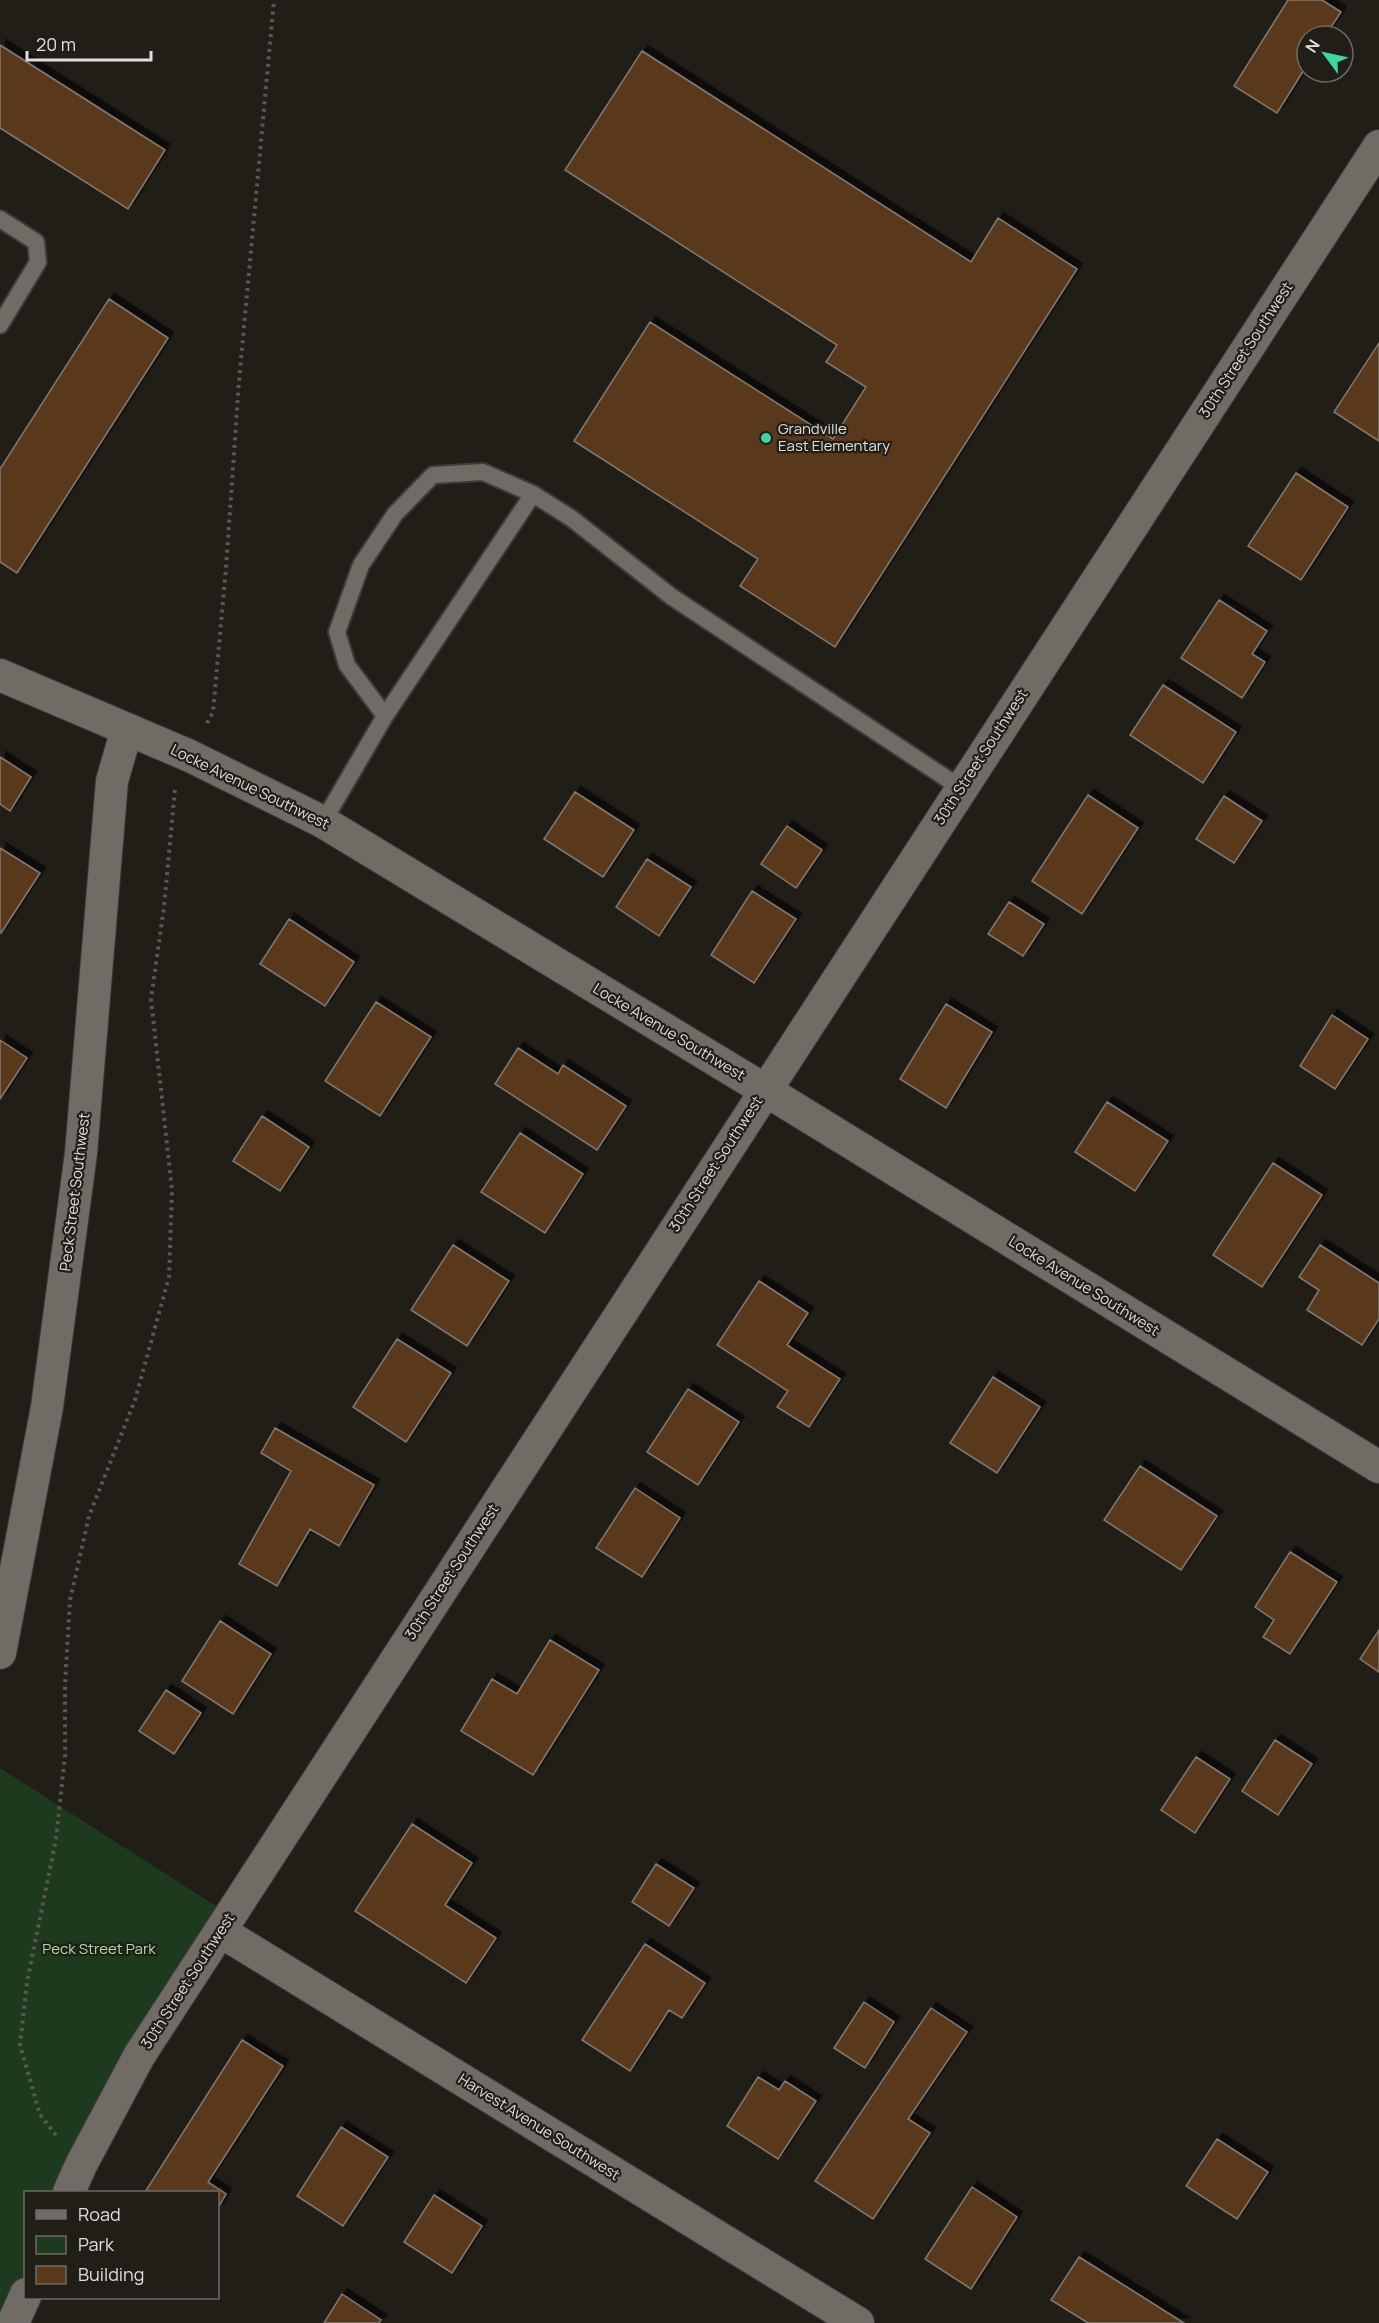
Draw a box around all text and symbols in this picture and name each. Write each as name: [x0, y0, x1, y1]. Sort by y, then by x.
scale bar: [27, 24, 152, 62]
north arrow: [1295, 24, 1355, 84]
text: 20 m: [36, 32, 76, 56]
text: N: [1300, 35, 1325, 57]
street label: 30th Street Southwest: [1194, 278, 1297, 422]
place label: Grandville East Elementary: [778, 418, 890, 456]
marker: Grandville East Elementary: [759, 431, 773, 445]
street label: 30th Street Southwest: [929, 685, 1032, 829]
street label: Locke Avenue Southwest: [167, 739, 333, 834]
street label: Locke Avenue Southwest: [589, 978, 749, 1085]
street label: 30th Street Southwest: [664, 1092, 767, 1236]
street label: Peck Street Southwest: [54, 1112, 95, 1272]
street label: Locke Avenue Southwest: [1005, 1231, 1164, 1341]
street label: 30th Street Southwest: [400, 1500, 503, 1644]
street label: 30th Street Southwest: [136, 1909, 239, 2053]
park label: Peck Street Park: [42, 1938, 156, 1959]
street label: Harvest Avenue Southwest: [454, 2068, 624, 2185]
legend: [24, 2191, 219, 2299]
text: Road: [78, 2202, 121, 2226]
text: Park: [78, 2232, 115, 2256]
text: Building: [78, 2262, 144, 2286]

